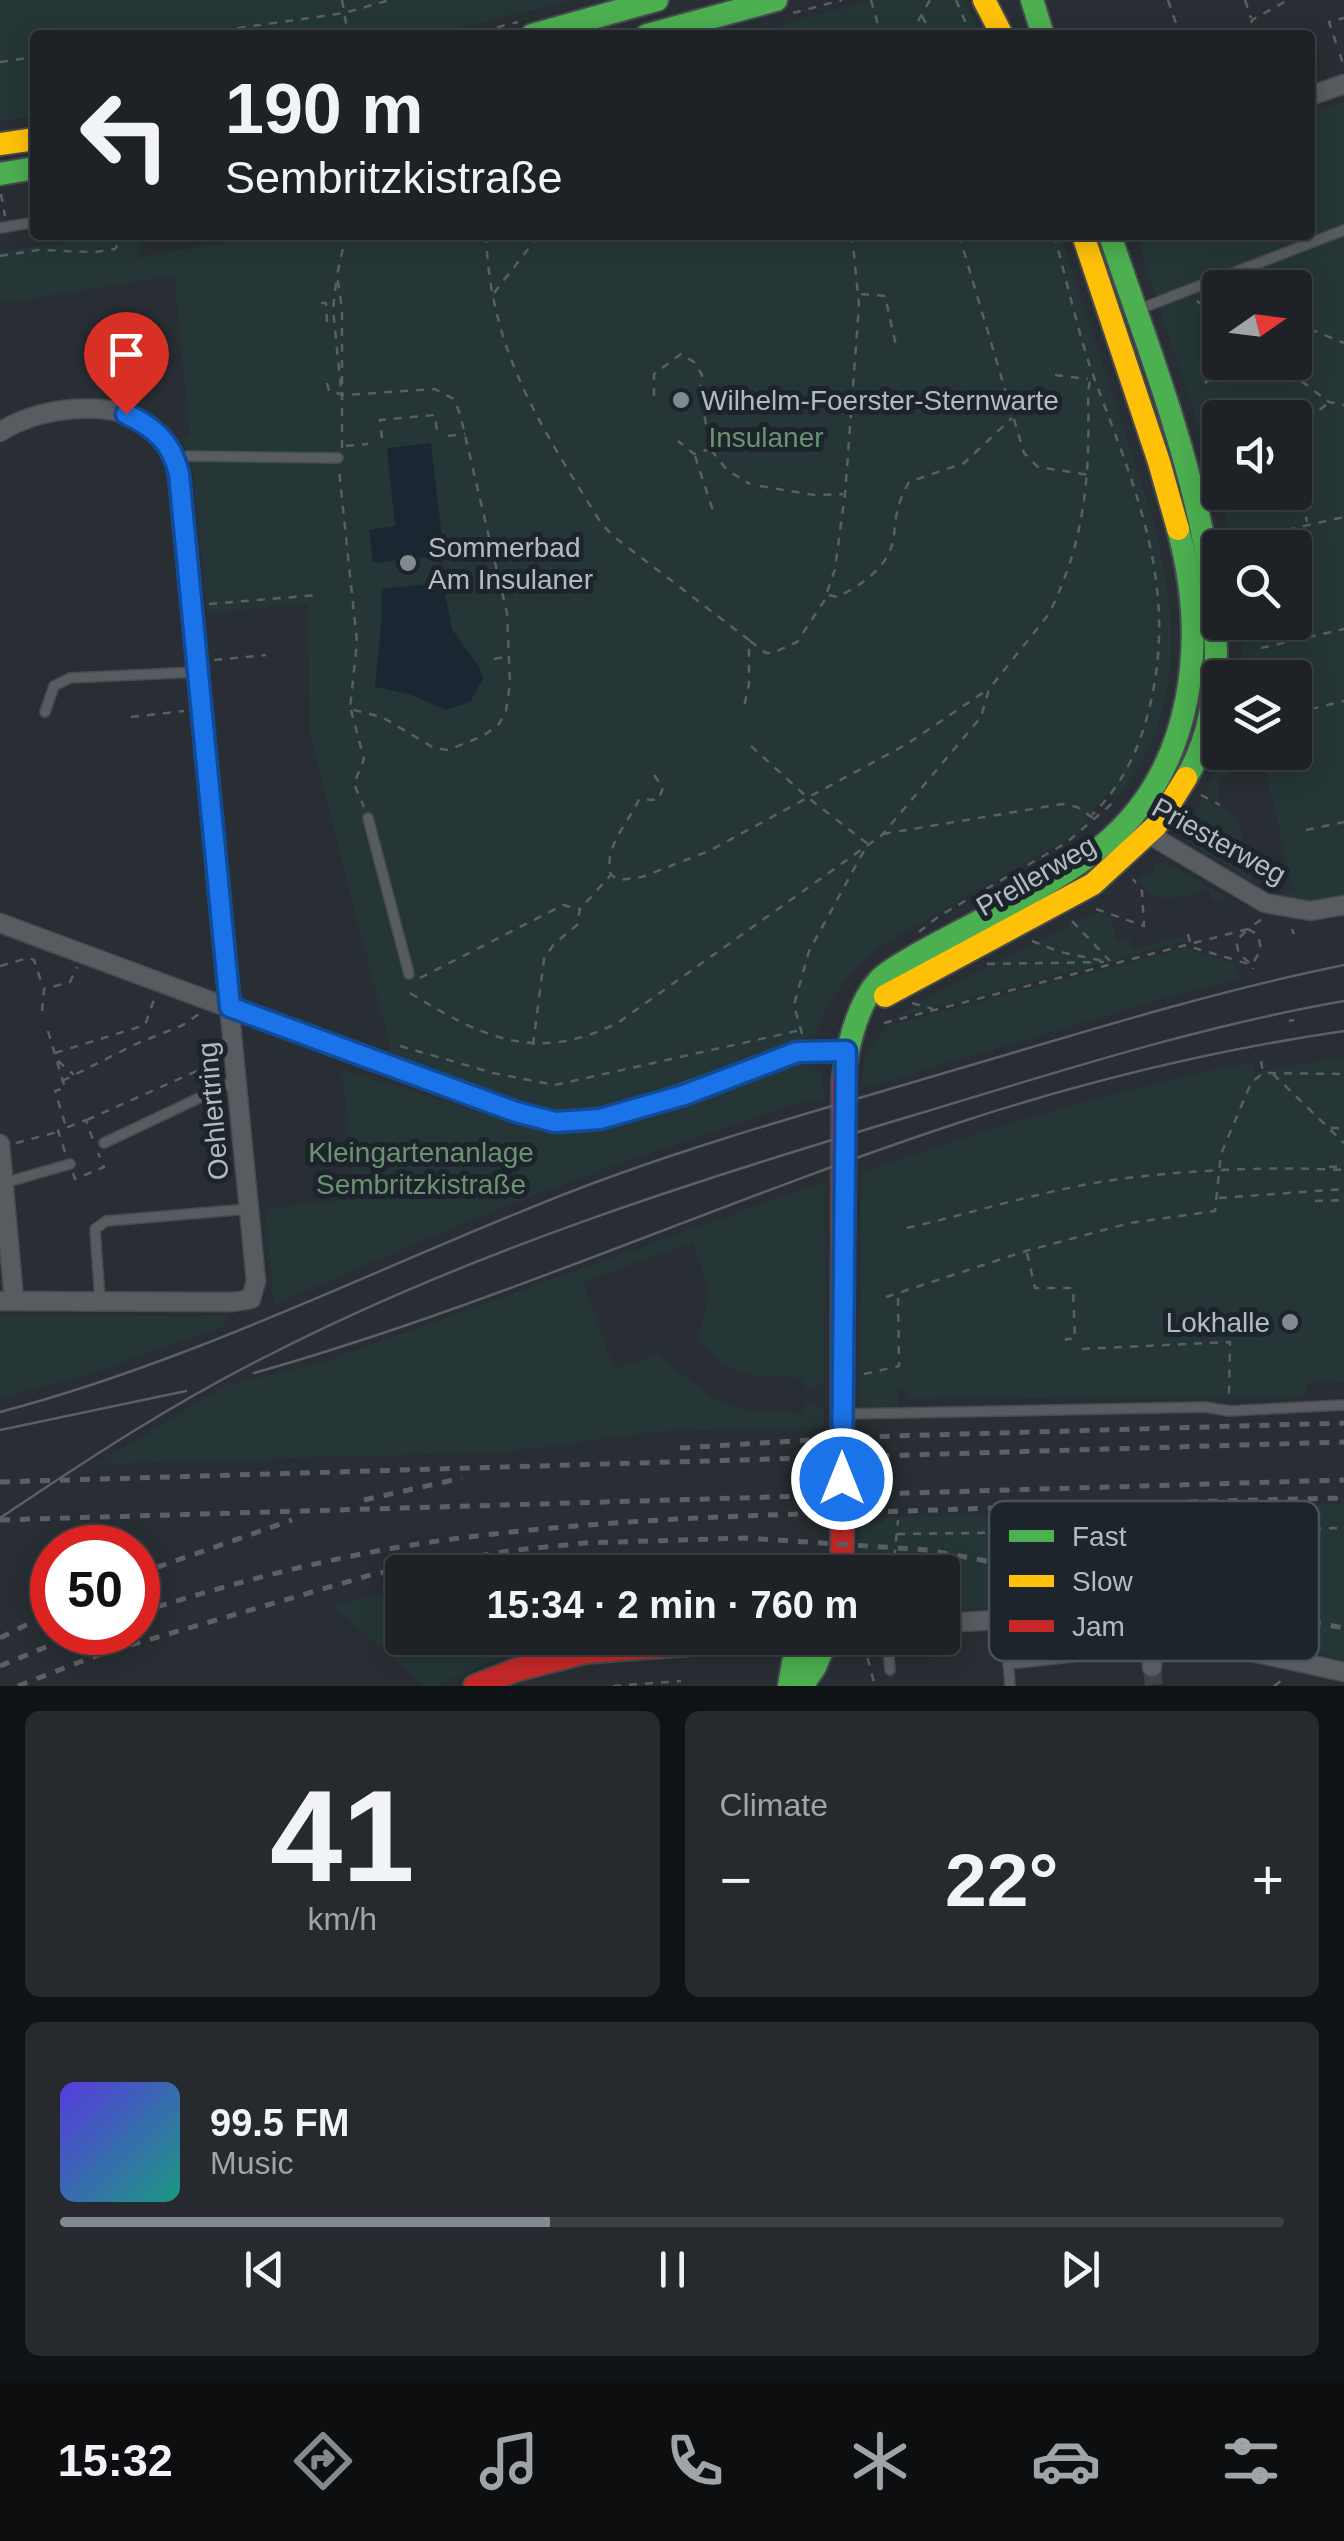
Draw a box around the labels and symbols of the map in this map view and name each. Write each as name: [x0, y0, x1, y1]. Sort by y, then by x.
north arrow: [1202, 270, 1312, 380]
pin: [84, 312, 169, 415]
place label: Wilhelm-Foerster-Sternwarte: [701, 385, 1059, 416]
marker: Wilhelm-Foerster-Sternwarte: [670, 389, 692, 411]
park label: Insulaner: [708, 422, 824, 453]
place label: Sommerbad Am Insulaner: [428, 532, 593, 595]
marker: Sommerbad Am Insulaner: [397, 552, 419, 574]
street label: Priesterweg: [1147, 792, 1291, 890]
street label: Prellerweg: [971, 830, 1101, 922]
street label: Oehlertring: [192, 1041, 234, 1181]
park label: Kleingartenanlage Sembritzkistraße: [308, 1137, 534, 1200]
place label: Lokhalle: [1166, 1307, 1270, 1338]
marker: Lokhalle: [1279, 1311, 1301, 1333]
position arrow: [790, 1427, 894, 1531]
legend: [989, 1501, 1319, 1661]
text: Fast: [1072, 1521, 1127, 1552]
speed limit sign: 50: [30, 1525, 160, 1655]
text: Slow: [1072, 1566, 1133, 1597]
text: Jam: [1072, 1611, 1125, 1642]

